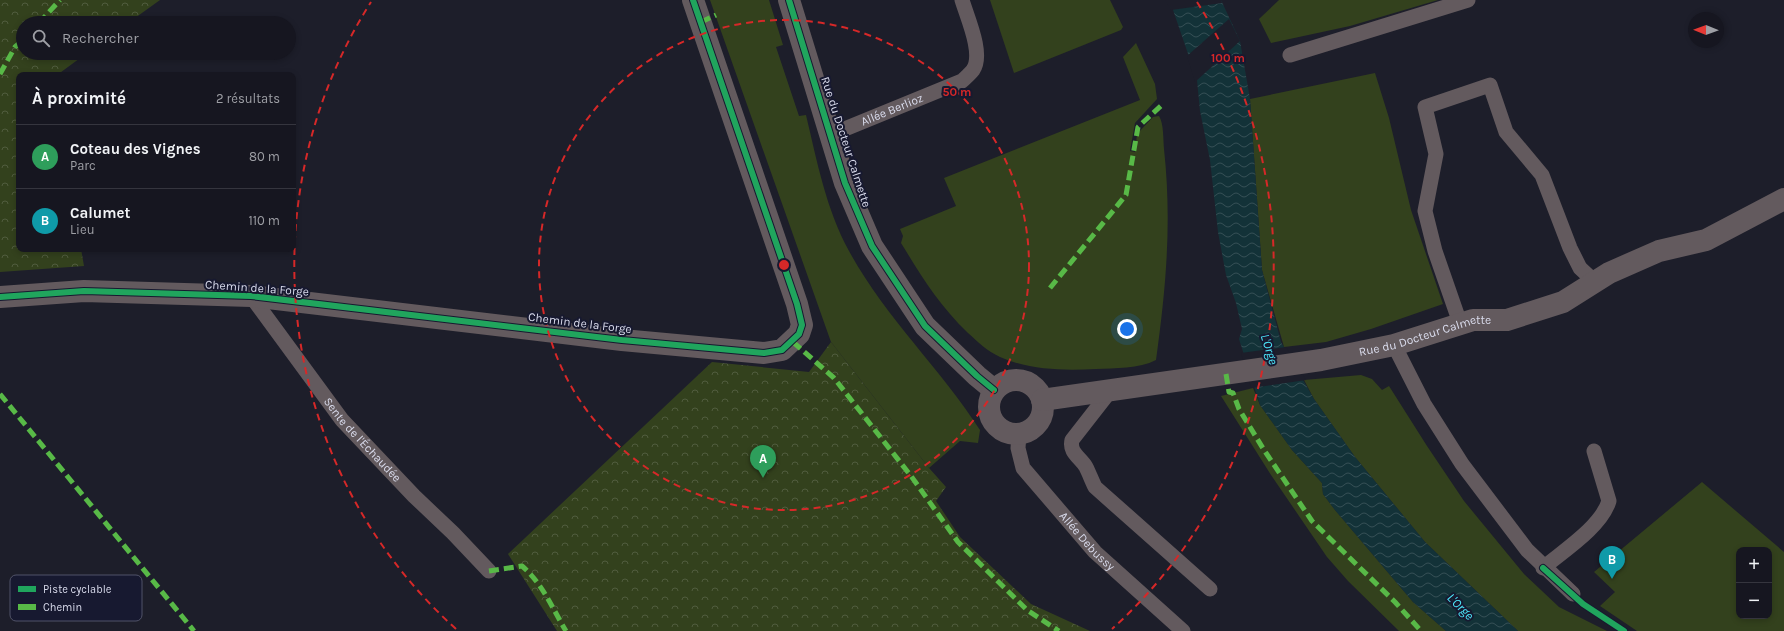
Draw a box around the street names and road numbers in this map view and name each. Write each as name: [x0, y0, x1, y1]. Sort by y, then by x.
street label: Rue du Docteur Calmette: [818, 75, 874, 209]
street label: Allée Berlioz: [859, 91, 926, 129]
street label: Chemin de la Forge: [205, 277, 309, 299]
street label: Chemin de la Forge: [527, 310, 633, 336]
street label: Rue du Docteur Calmette: [1358, 312, 1491, 359]
street label: Sente de l'Échaudée: [321, 395, 404, 485]
street label: Allée Debussy: [1057, 509, 1118, 574]

